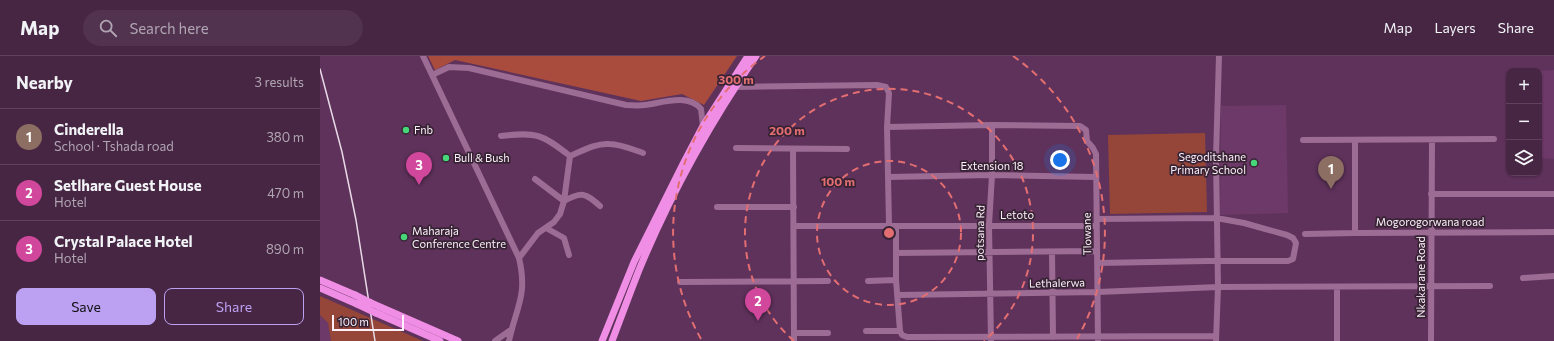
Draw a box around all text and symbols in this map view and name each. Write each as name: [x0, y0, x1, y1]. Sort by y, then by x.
search box: [83, 10, 363, 46]
text: Map: [20, 16, 59, 39]
icon: search: [97, 17, 119, 39]
text: Search here: [129, 19, 209, 37]
text: Map: [1384, 19, 1412, 36]
text: Layers: [1434, 19, 1476, 36]
text: Share: [1498, 19, 1534, 36]
map controls: [1506, 68, 1542, 176]
button: +: [1506, 68, 1542, 104]
text: Nearby: [16, 72, 73, 93]
text: 300 m: [718, 72, 754, 86]
text: 3 results: [255, 74, 304, 90]
button: −: [1506, 104, 1542, 140]
text: Cinderella: [54, 120, 124, 138]
place label: Fnb: [414, 123, 433, 136]
text: 200 m: [769, 123, 805, 137]
marker: Fnb: [401, 125, 411, 135]
text: 1: [26, 129, 32, 145]
text: 380 m: [266, 129, 304, 145]
text: School · Tshada road: [54, 138, 174, 154]
button: layers: [1506, 140, 1542, 176]
your location: [1050, 150, 1070, 170]
place label: Segoditshane Primary School: [1170, 150, 1246, 176]
place label: Bull & Bush: [454, 151, 510, 164]
pin: 3: [406, 152, 432, 185]
marker: Bull & Bush: [441, 153, 451, 163]
pin: 1: [1318, 156, 1344, 189]
marker: Segoditshane Primary School: [1249, 158, 1259, 168]
street label: Extension 18: [960, 159, 1024, 172]
text: 100 m: [821, 174, 855, 188]
text: Setlhare Guest House: [54, 176, 202, 194]
text: 2: [25, 185, 33, 201]
text: 470 m: [267, 185, 304, 201]
text: Hotel: [54, 194, 87, 210]
street label: potsana Rd: [973, 205, 986, 261]
street label: Letoto: [1000, 208, 1034, 221]
street label: Tlowane: [1080, 212, 1093, 256]
street label: Mogorogorwana road: [1376, 215, 1484, 228]
place label: Maharaja Conference Centre: [412, 224, 506, 250]
centre of rings: [882, 226, 896, 240]
text: Crystal Palace Hotel: [54, 232, 193, 250]
marker: Maharaja Conference Centre: [399, 232, 409, 242]
street label: Nkakarane Road: [1414, 236, 1427, 318]
text: 3: [25, 241, 33, 257]
text: 890 m: [266, 241, 304, 257]
text: Hotel: [54, 250, 87, 266]
street label: Lethalerwa: [1029, 276, 1085, 289]
button: Save: [16, 288, 156, 325]
button: Share: [164, 288, 304, 325]
pin: 2: [745, 288, 771, 321]
scale bar: [332, 313, 404, 332]
text: 100 m: [338, 315, 369, 328]

